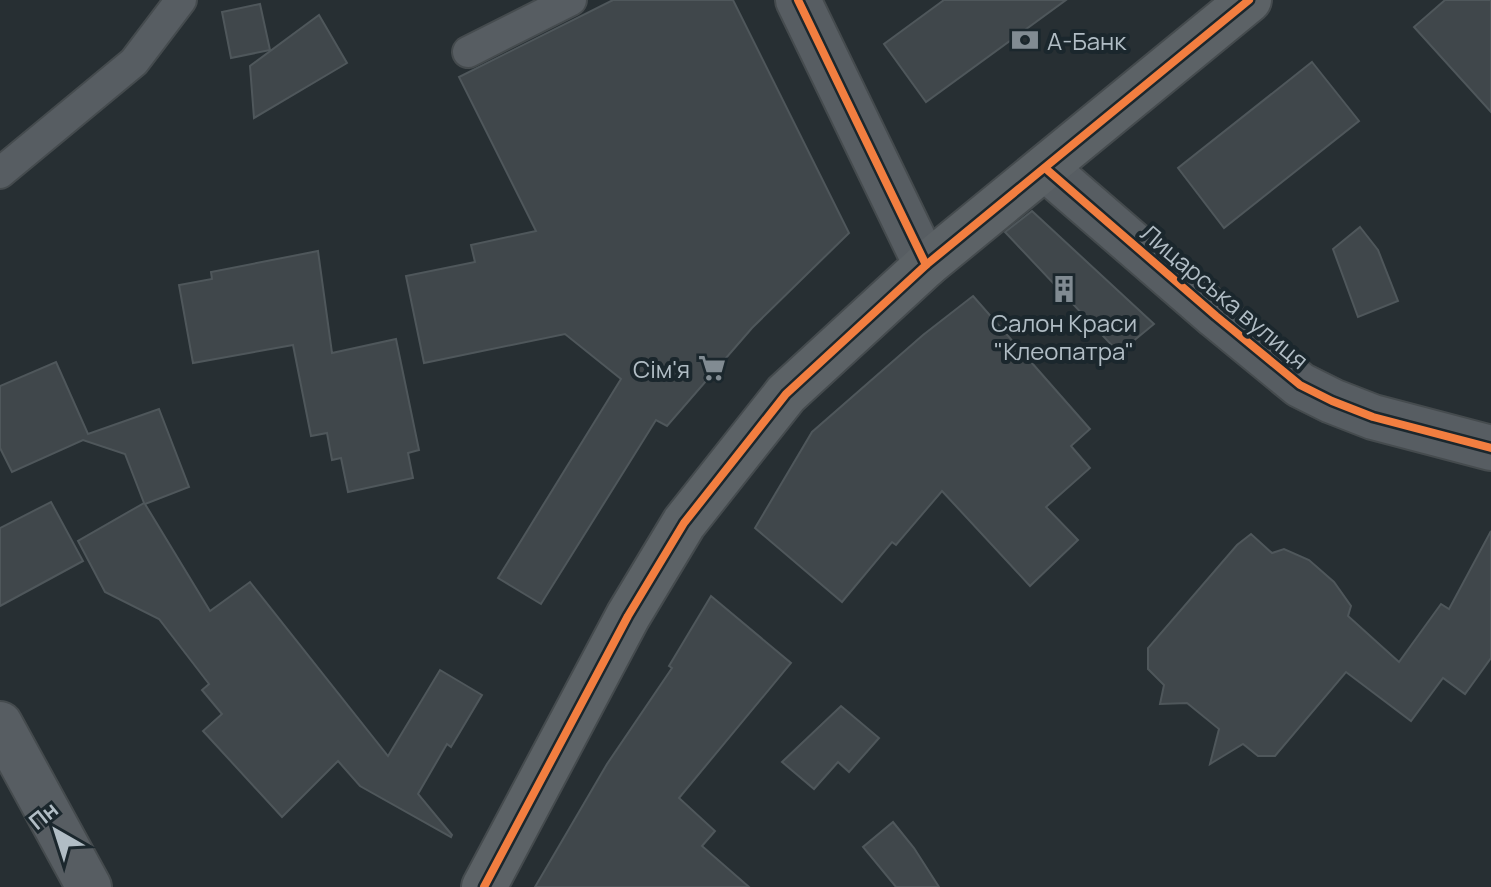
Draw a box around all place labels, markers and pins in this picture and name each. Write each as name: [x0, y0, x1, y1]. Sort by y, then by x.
place label: А-Банк: [1047, 24, 1127, 57]
bank icon: А-Банк: [1010, 25, 1040, 55]
building icon: Салон Краси "Клеопатра": [1049, 274, 1079, 304]
place label: Салон Краси "Клеопатра": [991, 306, 1137, 367]
place label: Сім'я: [633, 352, 690, 385]
supermarket icon: Сім'я: [697, 353, 727, 383]

